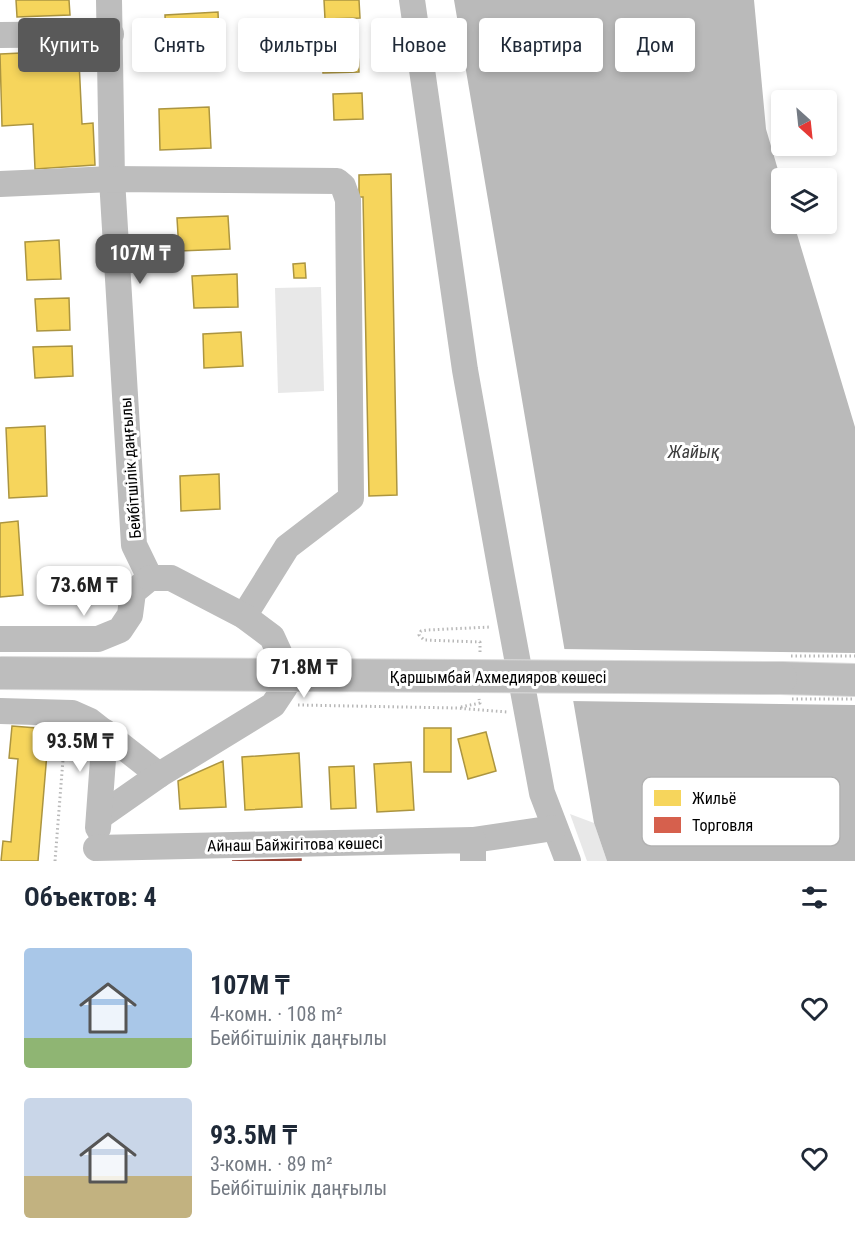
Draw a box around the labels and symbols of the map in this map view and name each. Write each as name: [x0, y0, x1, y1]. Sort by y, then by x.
north arrow: [771, 90, 837, 156]
pin: 107M ₸: [91, 234, 189, 285]
street label: Бейбітшілік даңғылы: [116, 397, 145, 539]
water label: Жайық: [667, 441, 720, 462]
pin: 73.6M ₸: [29, 566, 139, 617]
pin: 71.8M ₸: [249, 648, 359, 699]
street label: Қаршымбай Ахмедияров көшесі: [390, 668, 606, 687]
pin: 93.5M ₸: [25, 722, 135, 773]
legend: [642, 777, 840, 846]
text: Жильё: [692, 789, 736, 808]
text: Торговля: [692, 816, 753, 835]
street label: Айнаш Байжігітова көшесі: [207, 833, 383, 856]

